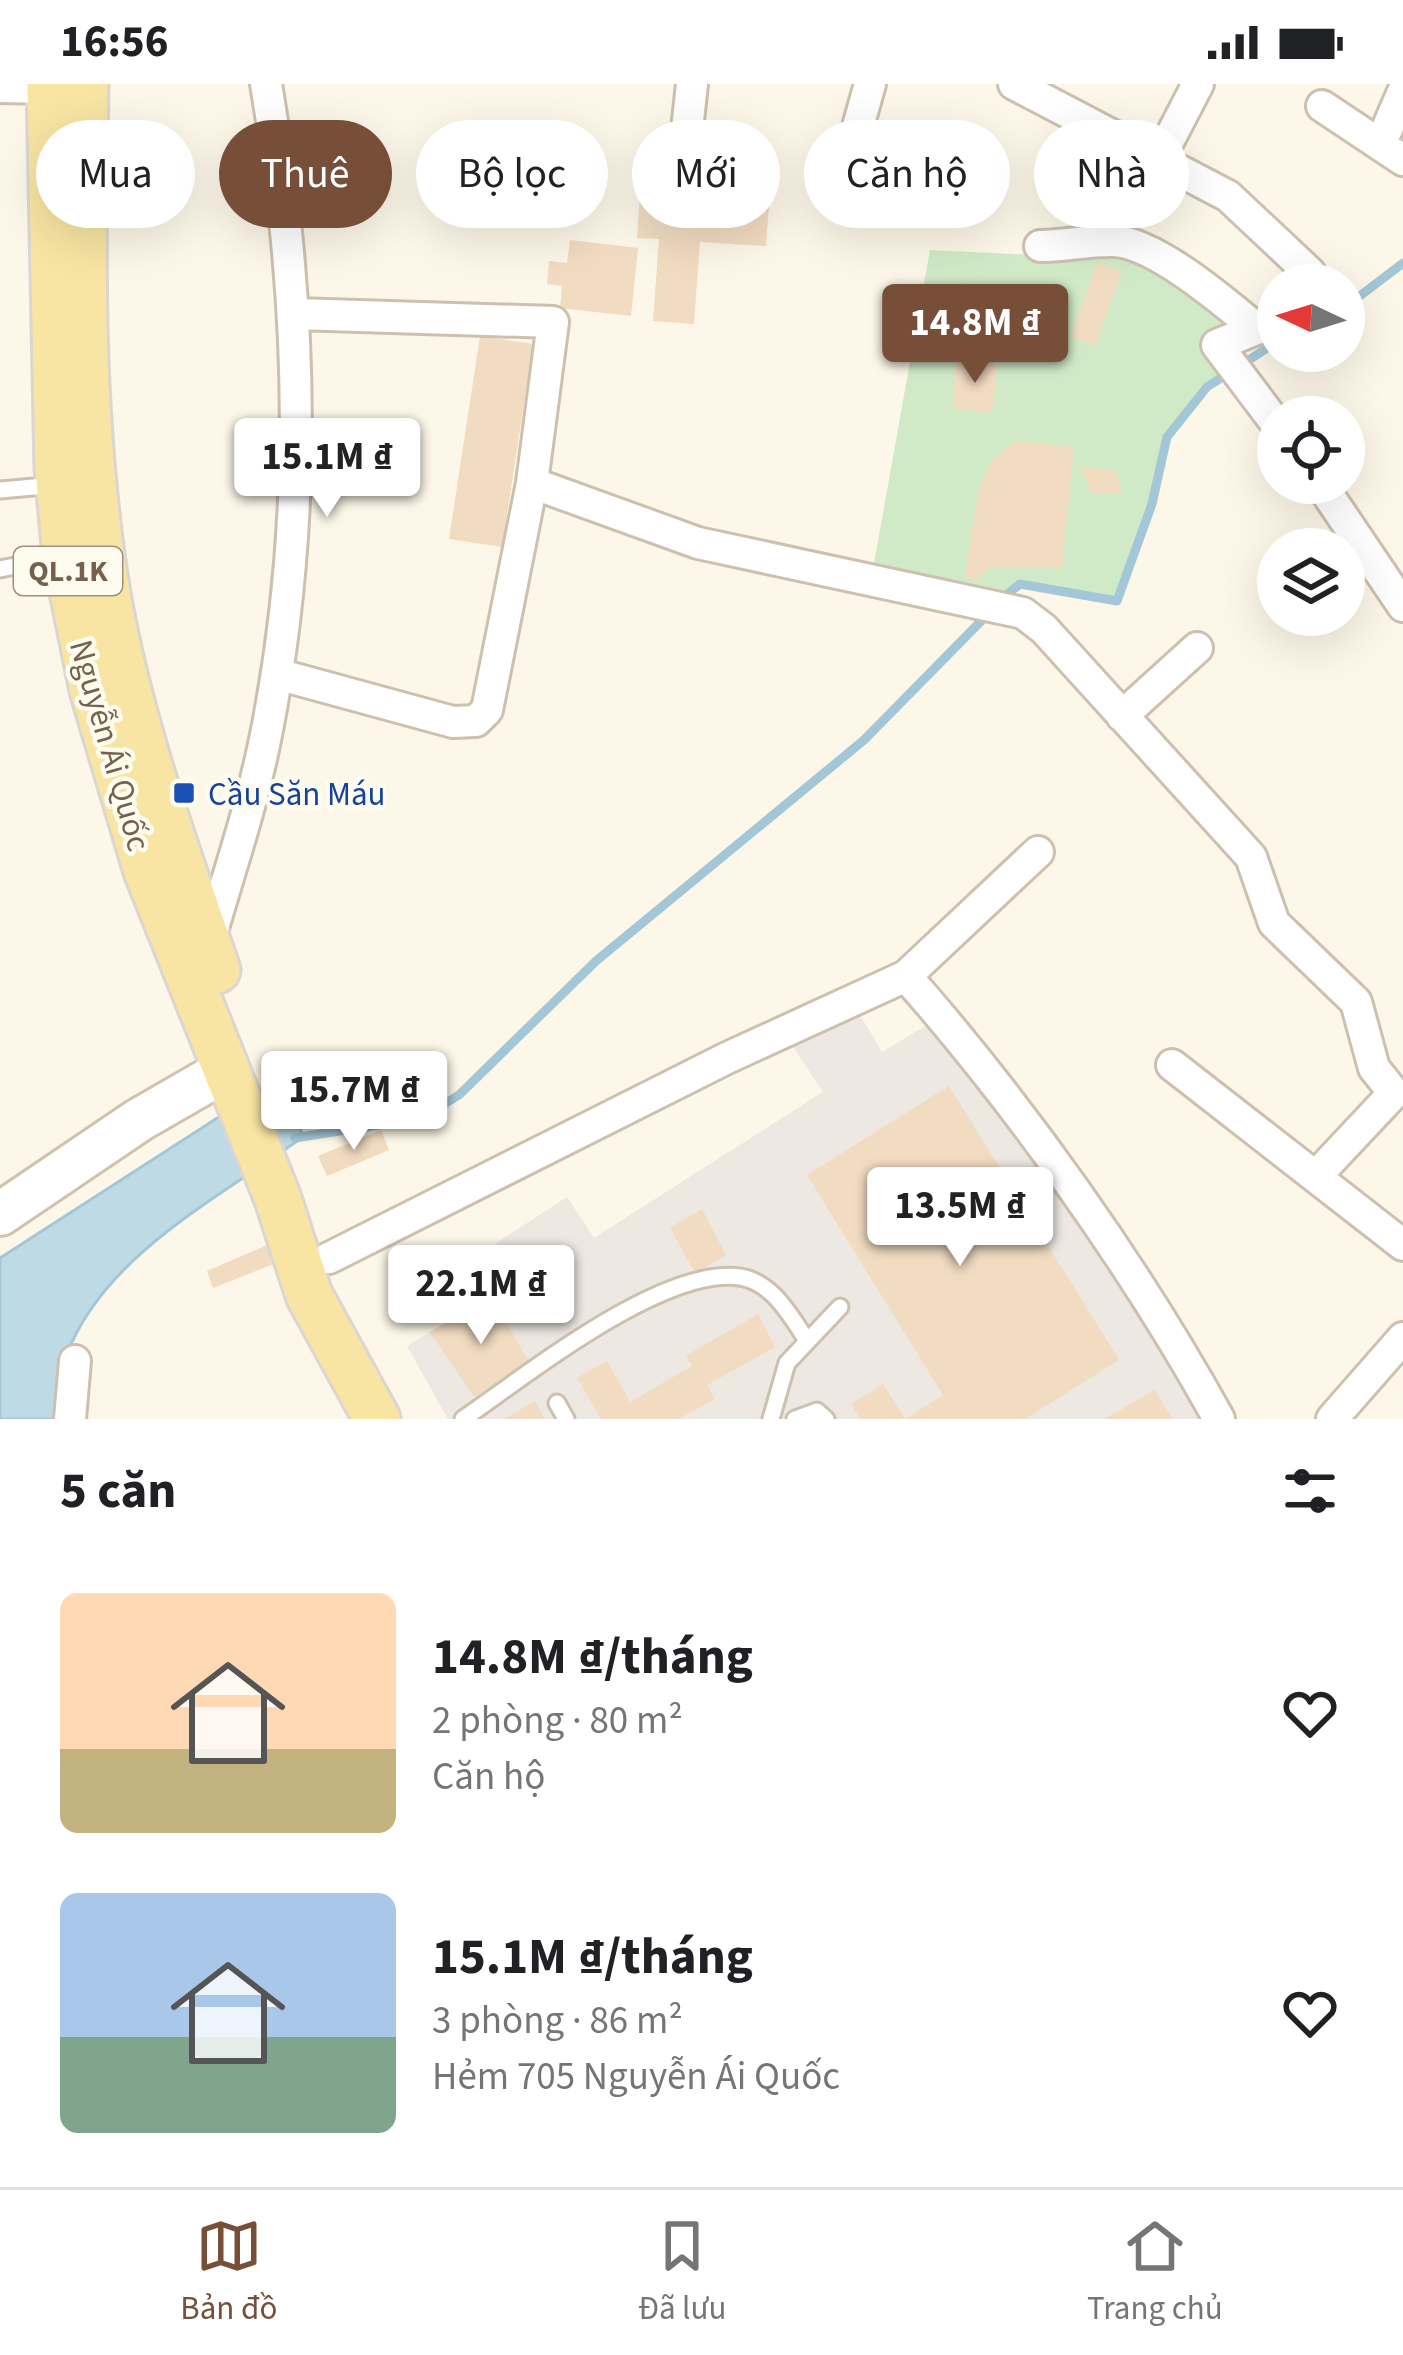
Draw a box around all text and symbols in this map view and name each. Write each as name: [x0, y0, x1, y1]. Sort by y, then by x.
text: 16:56: [60, 10, 169, 74]
chip: Mua: [36, 120, 195, 228]
chip: Thuê: [219, 120, 392, 228]
chip: Bộ lọc: [416, 120, 608, 228]
chip: Mới: [632, 120, 780, 228]
chip: Căn hộ: [804, 120, 1010, 228]
chip: Nhà: [1034, 120, 1189, 228]
north arrow: [1257, 264, 1365, 372]
map controls: [1257, 264, 1365, 636]
pin: 14.8M ₫: [864, 284, 1086, 386]
text: 14.8M ₫: [909, 295, 1041, 351]
button: locate: [1257, 396, 1365, 504]
pin: 15.1M ₫: [216, 418, 438, 520]
text: 15.1M ₫: [261, 429, 393, 485]
button: layers: [1257, 528, 1365, 636]
road number: QL.1K: [14, 547, 122, 595]
street label: Nguyễn Ái Quốc: [57, 634, 162, 857]
place label: Cầu Săn Máu: [208, 771, 386, 818]
marker: Cầu Săn Máu: [171, 780, 197, 806]
pin: 15.7M ₫: [243, 1051, 465, 1153]
text: 15.7M ₫: [288, 1062, 420, 1118]
pin: 13.5M ₫: [849, 1167, 1071, 1269]
text: 13.5M ₫: [894, 1178, 1026, 1234]
pin: 22.1M ₫: [370, 1245, 592, 1347]
text: 22.1M ₫: [415, 1256, 547, 1312]
text: 5 căn: [60, 1455, 177, 1527]
icon: filters: [1277, 1458, 1343, 1524]
text: 14.8M ₫/tháng: [432, 1621, 753, 1693]
icon: home: [156, 1641, 300, 1785]
icon: heart: [1277, 1680, 1343, 1746]
text: 2 phòng · 80 m²: [432, 1693, 683, 1749]
text: Căn hộ: [432, 1749, 545, 1805]
text: 15.1M ₫/tháng: [432, 1921, 753, 1993]
icon: home: [156, 1941, 300, 2085]
icon: heart: [1277, 1980, 1343, 2046]
text: 3 phòng · 86 m²: [432, 1993, 683, 2049]
text: Hẻm 705 Nguyễn Ái Quốc: [432, 2049, 840, 2105]
tab: Bản đồ: [180, 2213, 277, 2332]
tab: Đã lưu: [638, 2213, 726, 2332]
tab: Trang chủ: [1087, 2213, 1223, 2332]

